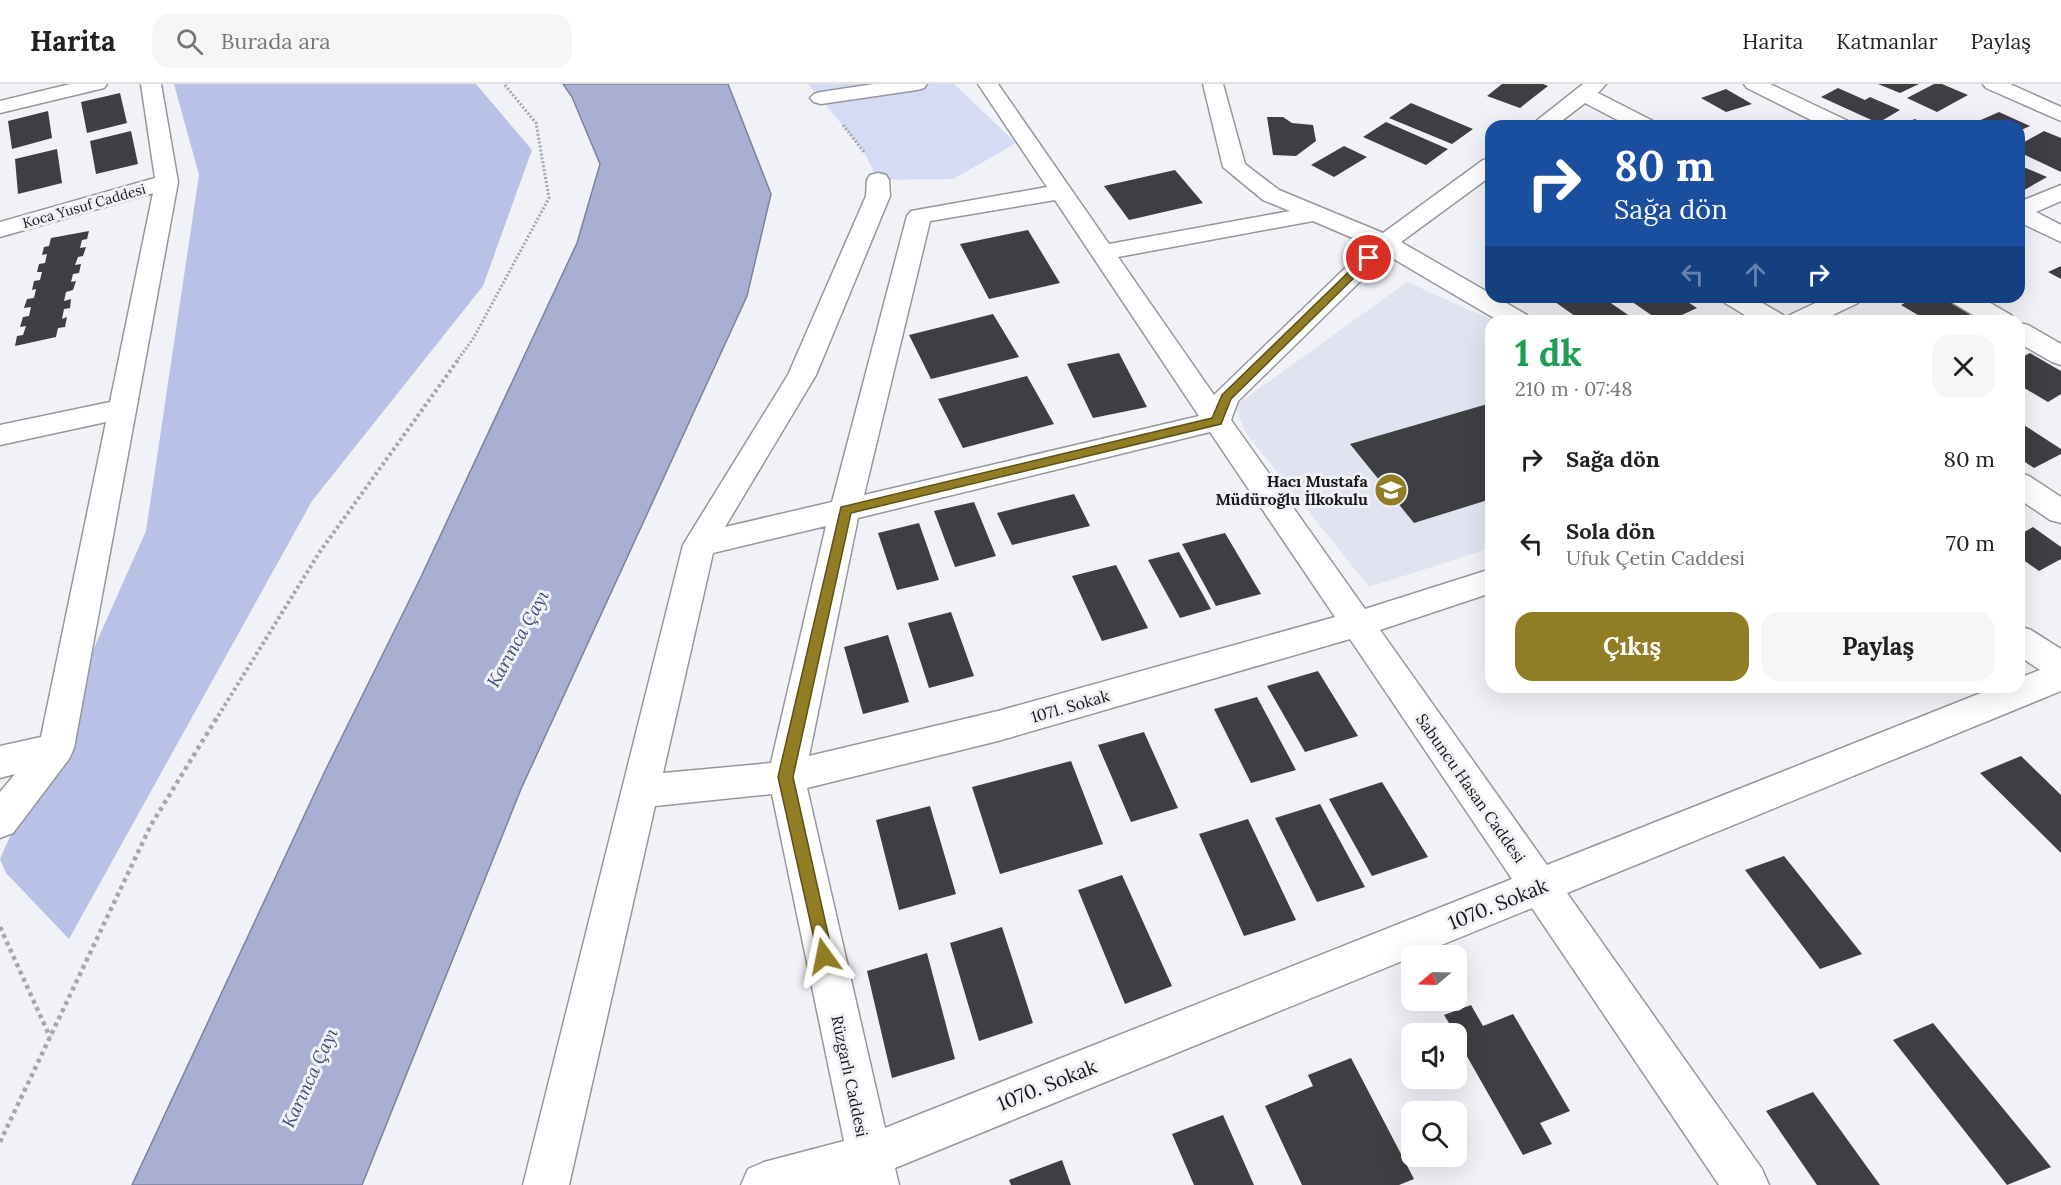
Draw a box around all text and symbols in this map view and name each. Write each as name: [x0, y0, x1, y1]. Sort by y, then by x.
search box: [152, 14, 572, 68]
text: Harita: [30, 23, 116, 59]
icon: search: [173, 25, 206, 58]
text: Burada ara: [221, 27, 331, 55]
text: Harita: [1742, 28, 1803, 55]
text: Katmanlar: [1836, 28, 1938, 55]
text: Paylaş: [1971, 28, 2031, 55]
text: 80 m: [1614, 139, 1714, 193]
icon: right: [1515, 144, 1593, 222]
street label: Koca Yusuf Caddesi: [20, 180, 148, 232]
text: Sağa dön: [1614, 192, 1728, 226]
pin: [1343, 232, 1394, 283]
icon: arrive: [1352, 241, 1385, 274]
icon: left: [1676, 258, 1709, 291]
icon: ahead: [1739, 258, 1772, 291]
icon: right: [1802, 258, 1835, 291]
text: 1 dk: [1515, 330, 1582, 376]
button: close: [1932, 335, 1995, 398]
text: 210 m · 07:48: [1515, 376, 1632, 401]
icon: right: [1515, 443, 1548, 476]
text: Sağa dön: [1566, 445, 1660, 473]
text: 80 m: [1944, 445, 1995, 473]
place label: Hacı Mustafa Müdüroğlu İlkokulu: [1215, 471, 1369, 509]
school or university icon: Hacı Mustafa Müdüroğlu İlkokulu: [1373, 472, 1409, 508]
text: Sola dön: [1566, 517, 1655, 545]
icon: left: [1515, 527, 1548, 560]
text: 70 m: [1946, 529, 1995, 557]
text: Ufuk Çetin Caddesi: [1566, 545, 1745, 570]
water label: Karınca Çayı: [482, 586, 554, 691]
button: Çıkış: [1515, 612, 1749, 681]
button: Paylaş: [1761, 612, 1995, 681]
street label: 1071. Sokak: [1028, 685, 1112, 727]
street label: Sabuncu Hasan Caddesi: [1412, 710, 1530, 866]
street label: 1070. Sokak: [1444, 872, 1552, 935]
position arrow: [792, 924, 856, 988]
north arrow: [1401, 945, 1467, 1011]
map controls: [1401, 945, 1467, 1167]
street label: Rüzgarlı Caddesi: [827, 1013, 873, 1139]
button: sound: [1401, 1023, 1467, 1089]
water label: Karınca Çayı: [276, 1024, 343, 1131]
street label: 1070. Sokak: [993, 1053, 1101, 1116]
button: search: [1401, 1101, 1467, 1167]

